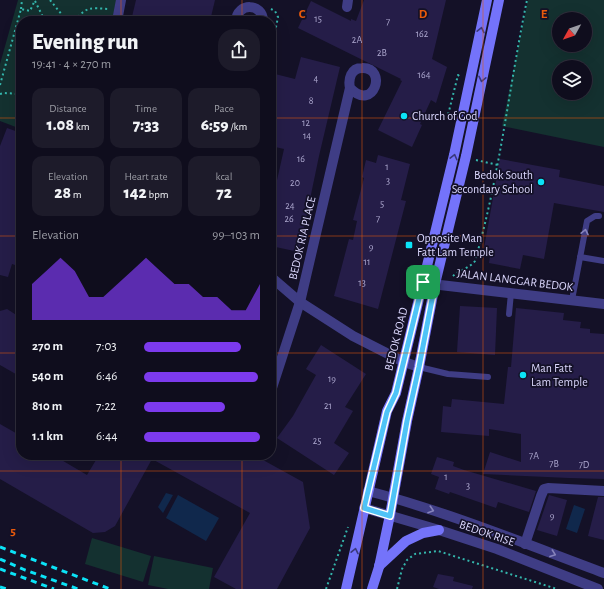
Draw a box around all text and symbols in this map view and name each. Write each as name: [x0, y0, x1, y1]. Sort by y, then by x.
text: C: [299, 8, 306, 21]
text: D: [419, 8, 428, 21]
text: E: [541, 8, 548, 21]
north arrow: [552, 12, 592, 52]
map controls: [552, 12, 592, 100]
house number: 15: [314, 14, 322, 24]
house number: 7: [386, 17, 390, 27]
one-way arrow: [476, 27, 485, 33]
button: share: [218, 29, 260, 71]
house number: 162: [416, 29, 429, 39]
text: Evening run: [32, 31, 139, 53]
house number: 2A: [352, 35, 362, 45]
house number: 2B: [377, 48, 387, 58]
text: 19:41 · 4 × 270 m: [32, 58, 111, 71]
button: layers: [552, 60, 592, 100]
house number: 164: [418, 70, 431, 80]
house number: 4: [314, 74, 319, 84]
one-way arrow: [478, 76, 486, 82]
house number: 8: [309, 96, 314, 106]
text: Distance: [49, 103, 87, 114]
text: Time: [135, 103, 157, 114]
text: Pace: [214, 103, 234, 114]
place label: Church of God: [412, 110, 478, 122]
marker: Church of God: [399, 111, 409, 121]
text: 1.08: [46, 116, 74, 133]
text: 7:33: [133, 116, 159, 133]
text: 6:59: [201, 116, 229, 133]
house number: 12: [302, 118, 310, 128]
text: km: [74, 121, 90, 132]
text: /km: [229, 121, 247, 132]
house number: 14: [303, 131, 311, 141]
house number: 16: [297, 154, 305, 164]
one-way arrow: [449, 154, 457, 161]
house number: 1: [385, 162, 389, 172]
place label: Bedok South Secondary School: [452, 169, 533, 196]
text: Elevation: [48, 171, 88, 182]
text: Heart rate: [124, 171, 168, 182]
text: kcal: [216, 171, 232, 182]
house number: 3: [386, 176, 390, 186]
marker: Bedok South Secondary School: [536, 177, 546, 187]
house number: 20: [290, 178, 300, 188]
text: 28: [54, 184, 71, 201]
text: 142: [124, 184, 147, 201]
text: 72: [216, 184, 232, 201]
text: m: [71, 189, 82, 200]
text: bpm: [147, 189, 168, 200]
street label: BEDOK RIA PLACE: [287, 195, 317, 281]
house number: 5: [380, 199, 384, 209]
house number: 24: [285, 201, 295, 211]
house number: 26: [284, 214, 294, 224]
house number: 7: [376, 214, 380, 224]
text: Elevation: [32, 229, 79, 242]
text: 99–103 m: [212, 229, 260, 242]
one-way arrow: [580, 229, 589, 236]
place label: Opposite Man Fatt Lam Temple: [417, 232, 494, 258]
marker: Opposite Man Fatt Lam Temple: [404, 240, 414, 250]
house number: 9: [369, 242, 374, 252]
house number: 11: [364, 257, 370, 267]
pin: [406, 265, 440, 299]
street label: JALAN LANGGAR BEDOK: [456, 267, 574, 293]
icon: arrive: [412, 271, 434, 293]
house number: 13: [358, 278, 366, 288]
street label: BEDOK ROAD: [382, 306, 410, 372]
text: 270 m: [32, 340, 63, 353]
text: 7:03: [96, 340, 117, 353]
place label: Man Fatt Lam Temple: [531, 362, 588, 388]
text: 540 m: [32, 370, 63, 383]
text: 6:46: [96, 370, 117, 383]
marker: Man Fatt Lam Temple: [518, 370, 528, 380]
house number: 19: [328, 374, 336, 384]
text: 810 m: [32, 400, 62, 413]
text: 7:22: [96, 400, 116, 413]
house number: 21: [324, 401, 332, 411]
text: 1.1 km: [32, 430, 63, 443]
text: 6:44: [96, 430, 118, 443]
house number: 25: [313, 436, 321, 446]
house number: 7A: [529, 451, 539, 461]
house number: 7B: [549, 459, 559, 469]
house number: 7D: [579, 460, 590, 470]
house number: 1: [444, 472, 448, 482]
house number: 3: [466, 481, 470, 491]
one-way arrow: [427, 505, 434, 514]
house number: 9: [550, 511, 555, 521]
street label: BEDOK RISE: [458, 518, 516, 548]
text: 5: [10, 525, 16, 538]
one-way arrow: [351, 548, 359, 554]
one-way arrow: [550, 550, 557, 558]

